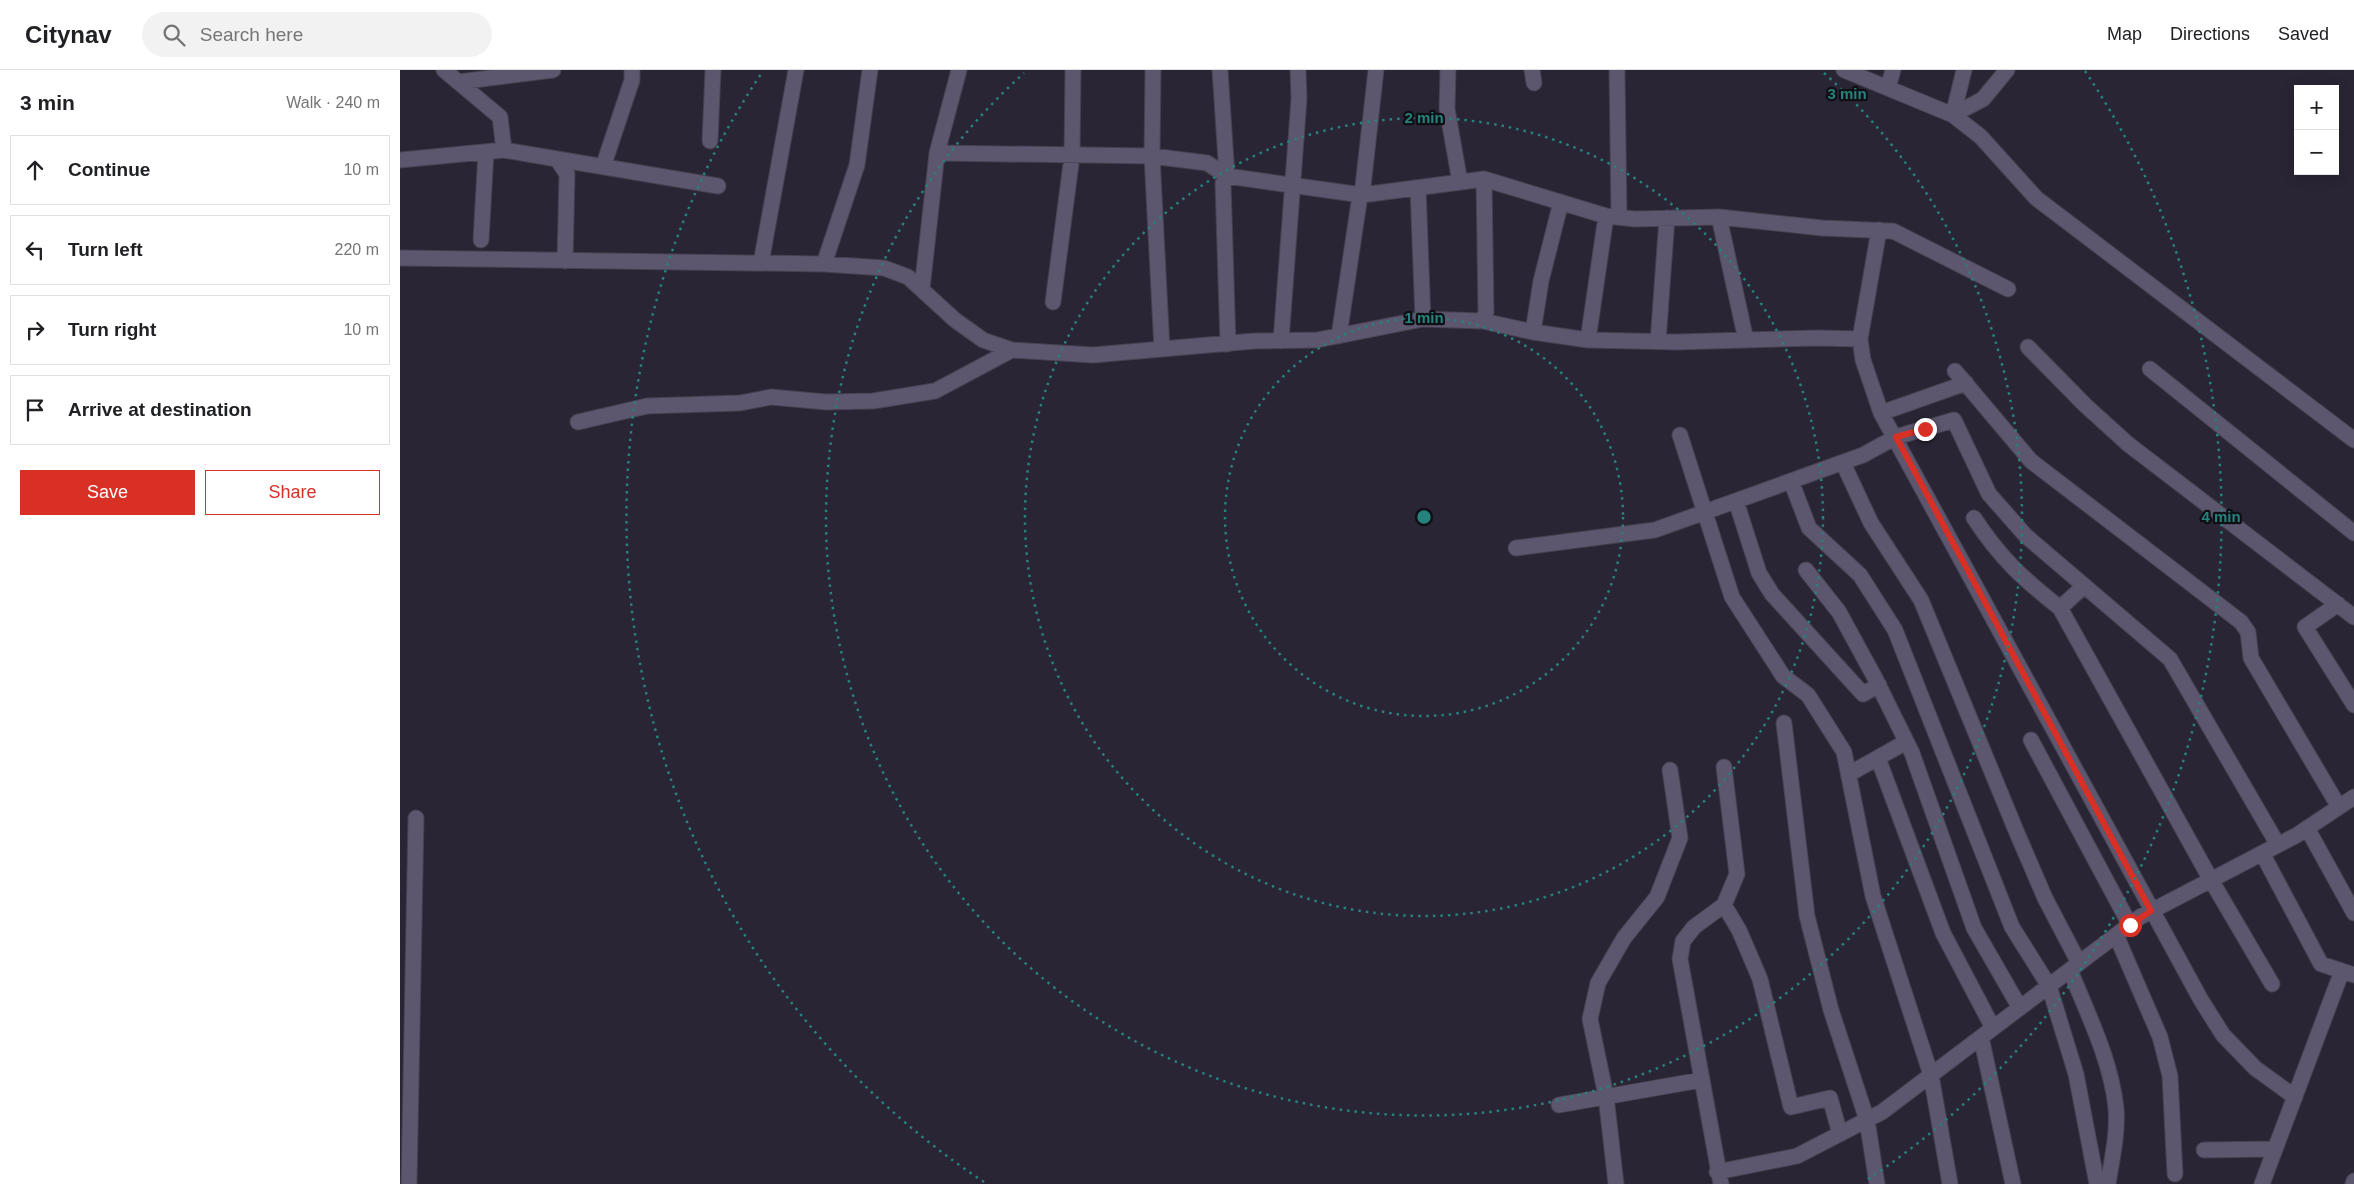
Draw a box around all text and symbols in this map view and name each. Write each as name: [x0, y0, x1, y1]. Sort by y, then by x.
search box: [142, 12, 492, 57]
text: Citynav: [25, 21, 112, 48]
icon: search: [160, 21, 188, 49]
text: Search here: [200, 24, 303, 45]
text: Map: [2107, 24, 2142, 44]
text: Directions: [2170, 24, 2250, 44]
text: Saved: [2278, 24, 2329, 44]
text: 3 min: [1827, 85, 1867, 102]
map controls: [2294, 85, 2339, 175]
button: +: [2294, 85, 2339, 130]
text: 3 min: [20, 91, 75, 114]
text: Walk · 240 m: [286, 94, 380, 111]
text: 2 min: [1404, 109, 1444, 126]
button: −: [2294, 130, 2339, 175]
icon: ahead: [21, 156, 49, 184]
text: Continue: [68, 159, 150, 180]
text: 10 m: [343, 161, 379, 178]
icon: left: [21, 236, 49, 264]
text: Turn left: [68, 239, 143, 260]
text: 220 m: [335, 241, 379, 258]
text: 1 min: [1404, 309, 1444, 326]
icon: right: [21, 316, 49, 344]
text: Turn right: [68, 319, 156, 340]
text: 10 m: [343, 321, 379, 338]
icon: arrive: [21, 396, 49, 424]
text: Arrive at destination: [68, 399, 252, 420]
route end: [1914, 418, 1937, 441]
button: Save: [20, 470, 195, 515]
button: Share: [205, 470, 380, 515]
centre of rings: [1415, 508, 1433, 526]
text: 4 min: [2201, 508, 2241, 525]
route start: [2119, 914, 2142, 937]

